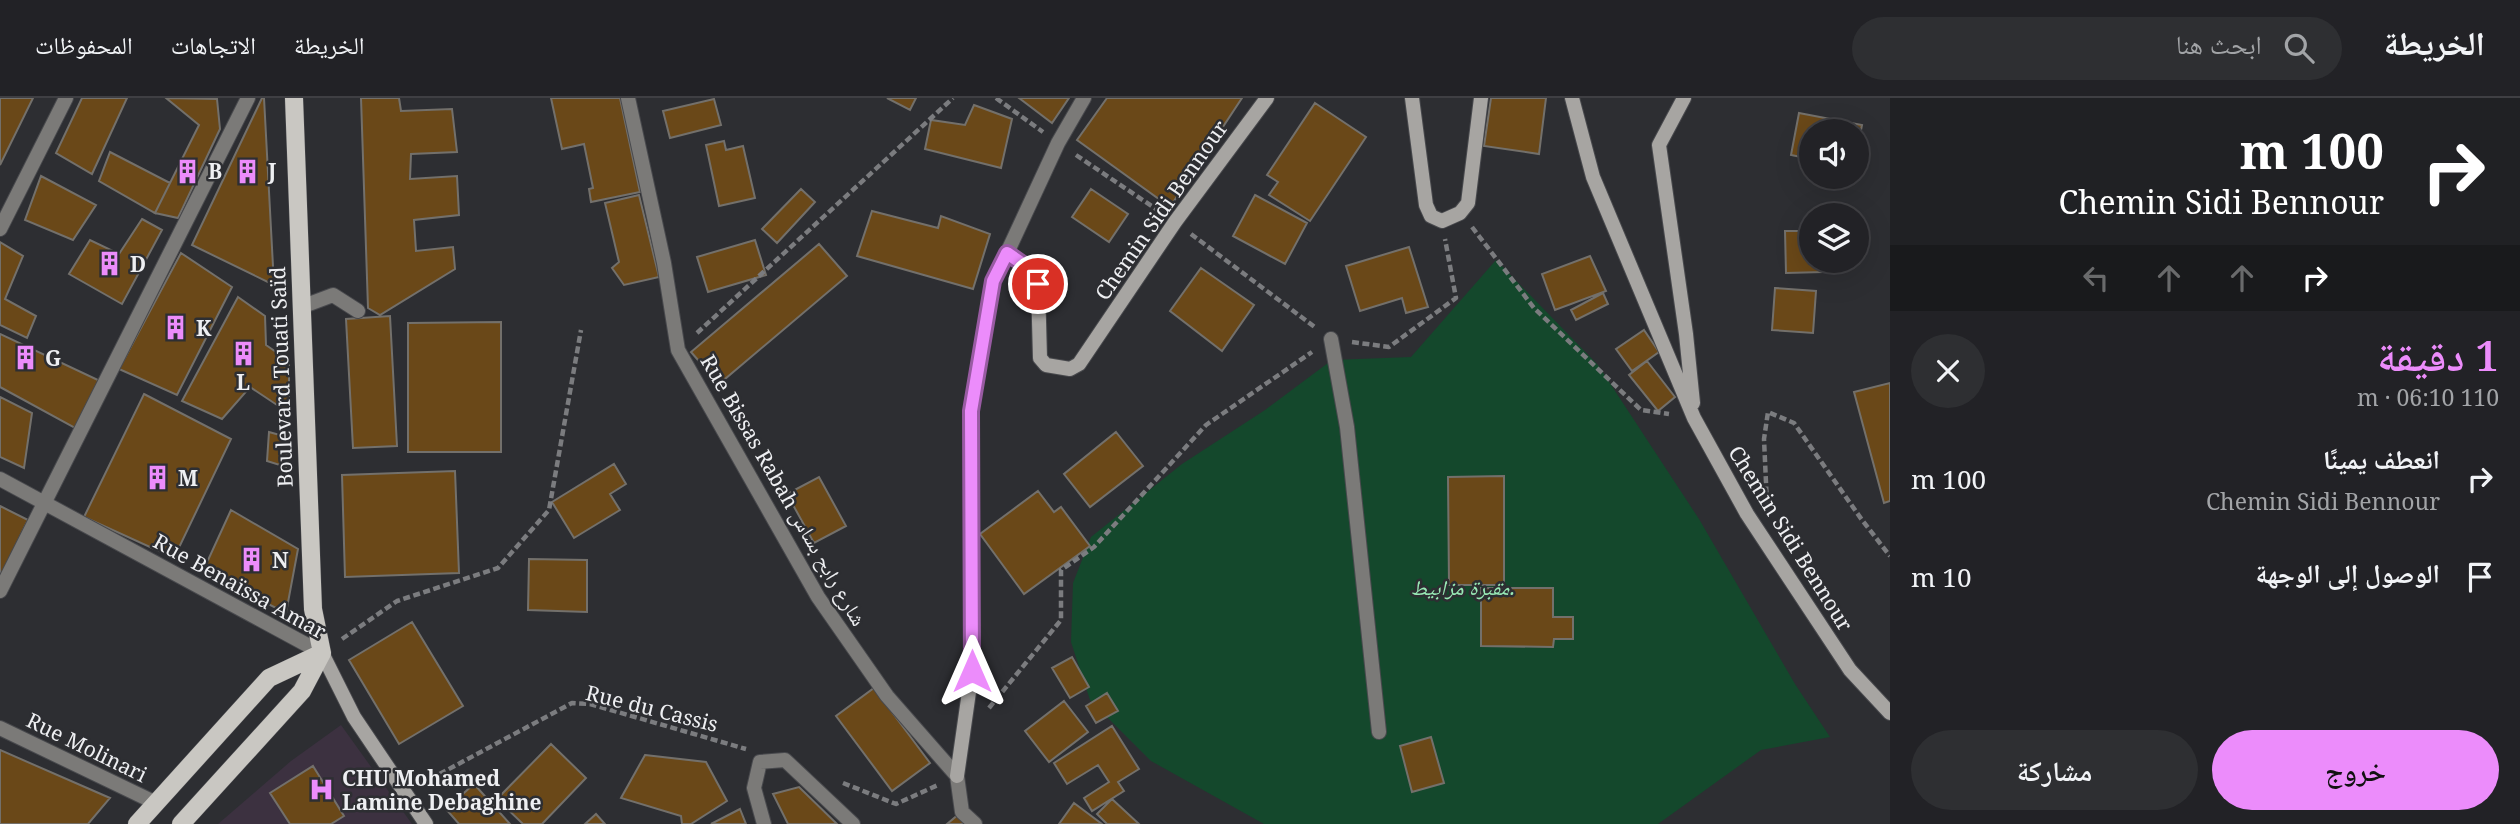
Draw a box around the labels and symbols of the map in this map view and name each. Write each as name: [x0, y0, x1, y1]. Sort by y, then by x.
street label: Chemin Sidi Bennour: [1088, 114, 1234, 306]
building icon: B: [174, 157, 202, 185]
place label: B: [208, 157, 222, 185]
building icon: J: [234, 157, 262, 185]
place label: J: [267, 157, 276, 185]
building icon: D: [96, 250, 124, 278]
place label: D: [130, 250, 146, 278]
pin: [1008, 254, 1068, 314]
street label: Boulevard Touati Saïd: [263, 266, 299, 488]
building icon: K: [162, 314, 190, 342]
place label: K: [196, 314, 212, 342]
building icon: L: [229, 339, 257, 367]
building icon: G: [11, 344, 39, 372]
place label: G: [45, 344, 61, 372]
street label: Rue Bissas Rabah شارع رابح بساس: [695, 349, 873, 631]
place label: L: [236, 368, 250, 396]
street label: Chemin Sidi Bennour: [1723, 440, 1860, 636]
building icon: M: [144, 464, 172, 492]
place label: M: [178, 464, 198, 492]
street label: Rue Benaïssa Amar: [149, 527, 331, 645]
building icon: N: [238, 546, 266, 574]
place label: N: [272, 546, 289, 574]
park label: مقبرة مزابيط.: [1411, 573, 1515, 601]
position arrow: [935, 634, 1009, 708]
street label: Rue du Cassis: [583, 678, 721, 738]
street label: Rue Molinari: [22, 706, 152, 788]
place label: CHU Mohamed Lamine Debaghine: [342, 764, 541, 816]
hospital icon: CHU Mohamed Lamine Debaghine: [308, 776, 336, 804]

